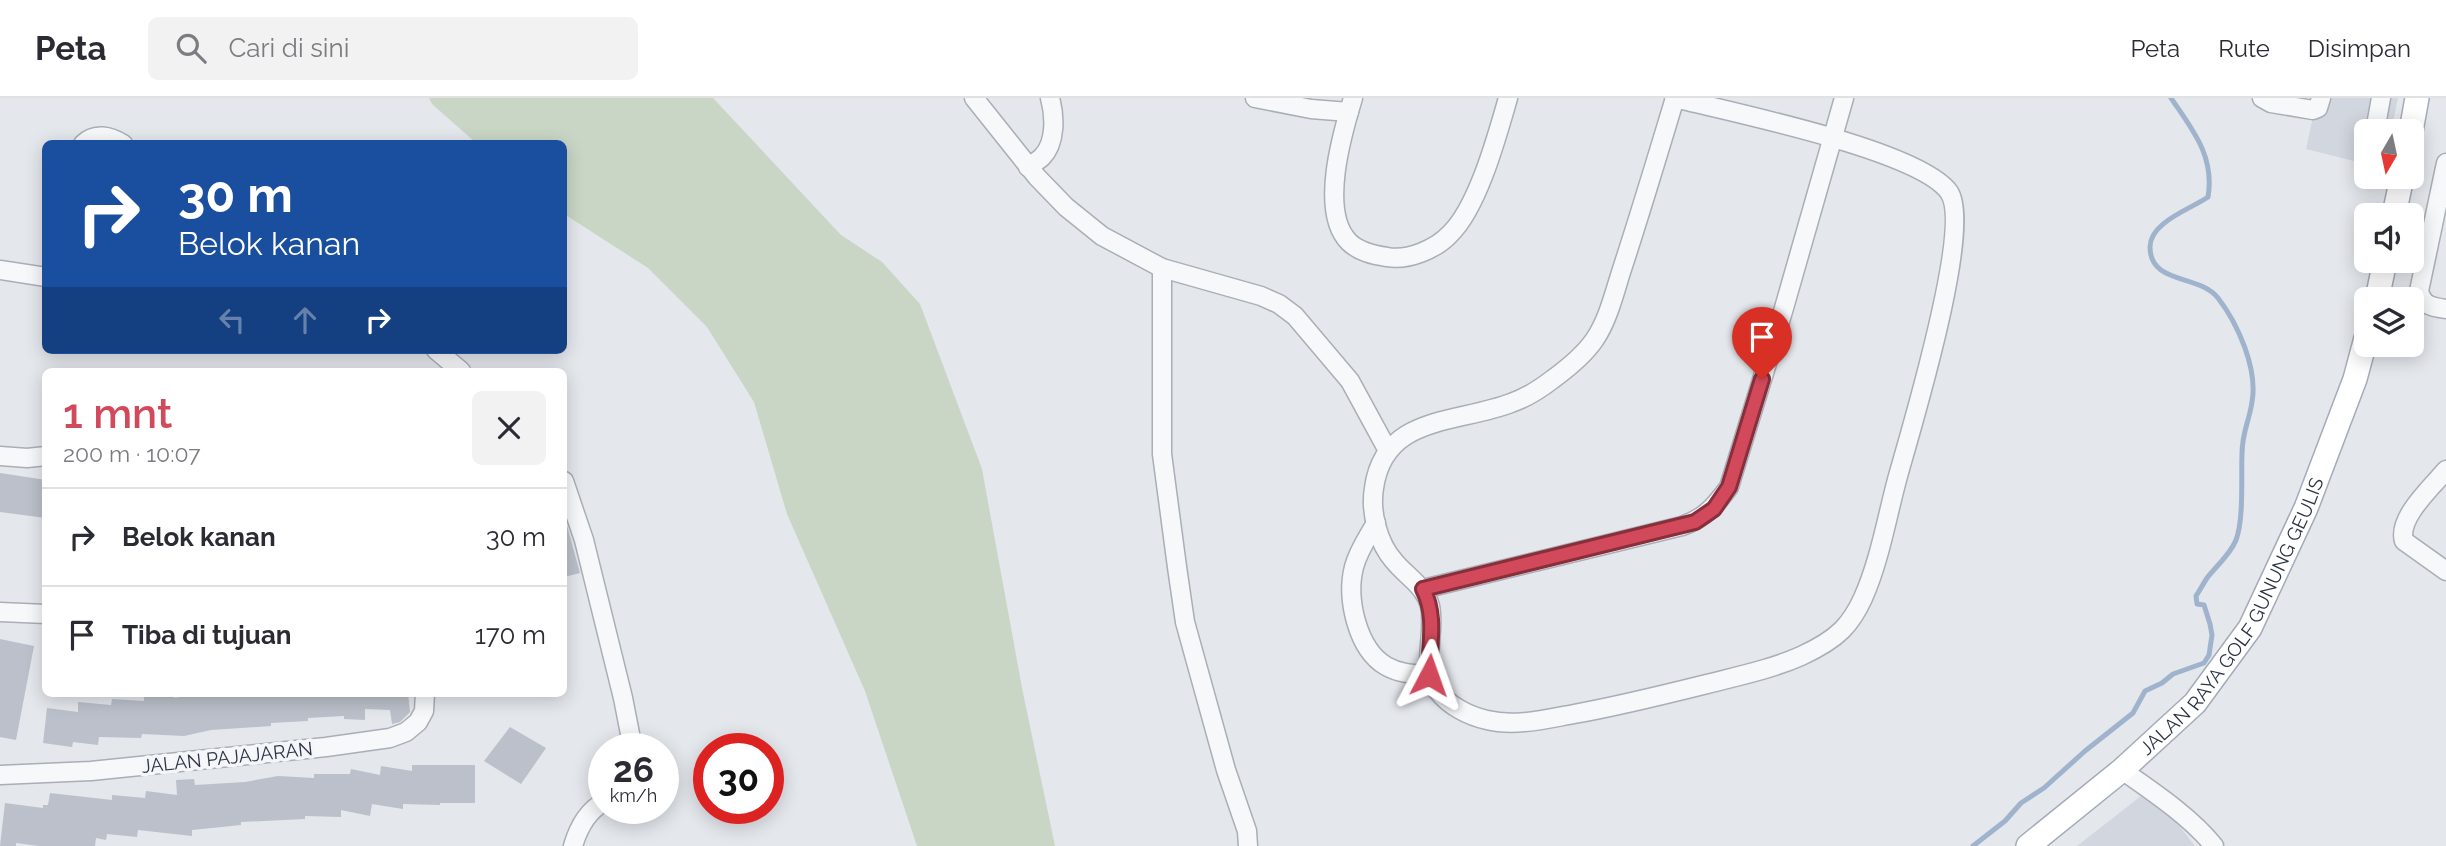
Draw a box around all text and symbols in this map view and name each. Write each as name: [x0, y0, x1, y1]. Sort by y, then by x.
search box: [148, 17, 638, 80]
text: Peta: [35, 29, 106, 68]
icon: search: [172, 29, 210, 67]
text: Cari di sini: [228, 33, 349, 63]
text: Peta: [2130, 34, 2180, 63]
text: Rute: [2218, 34, 2270, 63]
text: Disimpan: [2308, 34, 2411, 63]
north arrow: [2354, 119, 2424, 189]
map controls: [2354, 119, 2424, 357]
text: 30 m: [178, 166, 293, 223]
icon: right: [63, 168, 154, 259]
button: sound: [2354, 203, 2424, 273]
text: Belok kanan: [178, 225, 360, 262]
button: layers: [2354, 287, 2424, 357]
icon: left: [213, 301, 251, 339]
icon: ahead: [286, 301, 324, 339]
icon: right: [359, 301, 397, 339]
pin: [1732, 307, 1792, 379]
icon: arrive: [1743, 318, 1781, 356]
text: 1 mnt: [63, 389, 172, 438]
button: close: [472, 391, 546, 465]
text: 200 m · 10:07: [63, 440, 201, 467]
street label: JALAN RAYA GOLF GUNUNG GEULIS: [2135, 474, 2328, 759]
icon: right: [63, 518, 101, 556]
text: Belok kanan: [122, 522, 276, 552]
text: 30 m: [486, 522, 546, 552]
icon: arrive: [63, 616, 101, 654]
text: Tiba di tujuan: [122, 620, 292, 650]
text: 170 m: [475, 620, 546, 650]
position arrow: [1392, 638, 1466, 712]
speed limit sign: 30: [693, 733, 784, 824]
street label: JALAN PAJAJARAN: [140, 737, 314, 777]
text: 26: [613, 749, 654, 790]
text: km/h: [610, 785, 657, 806]

